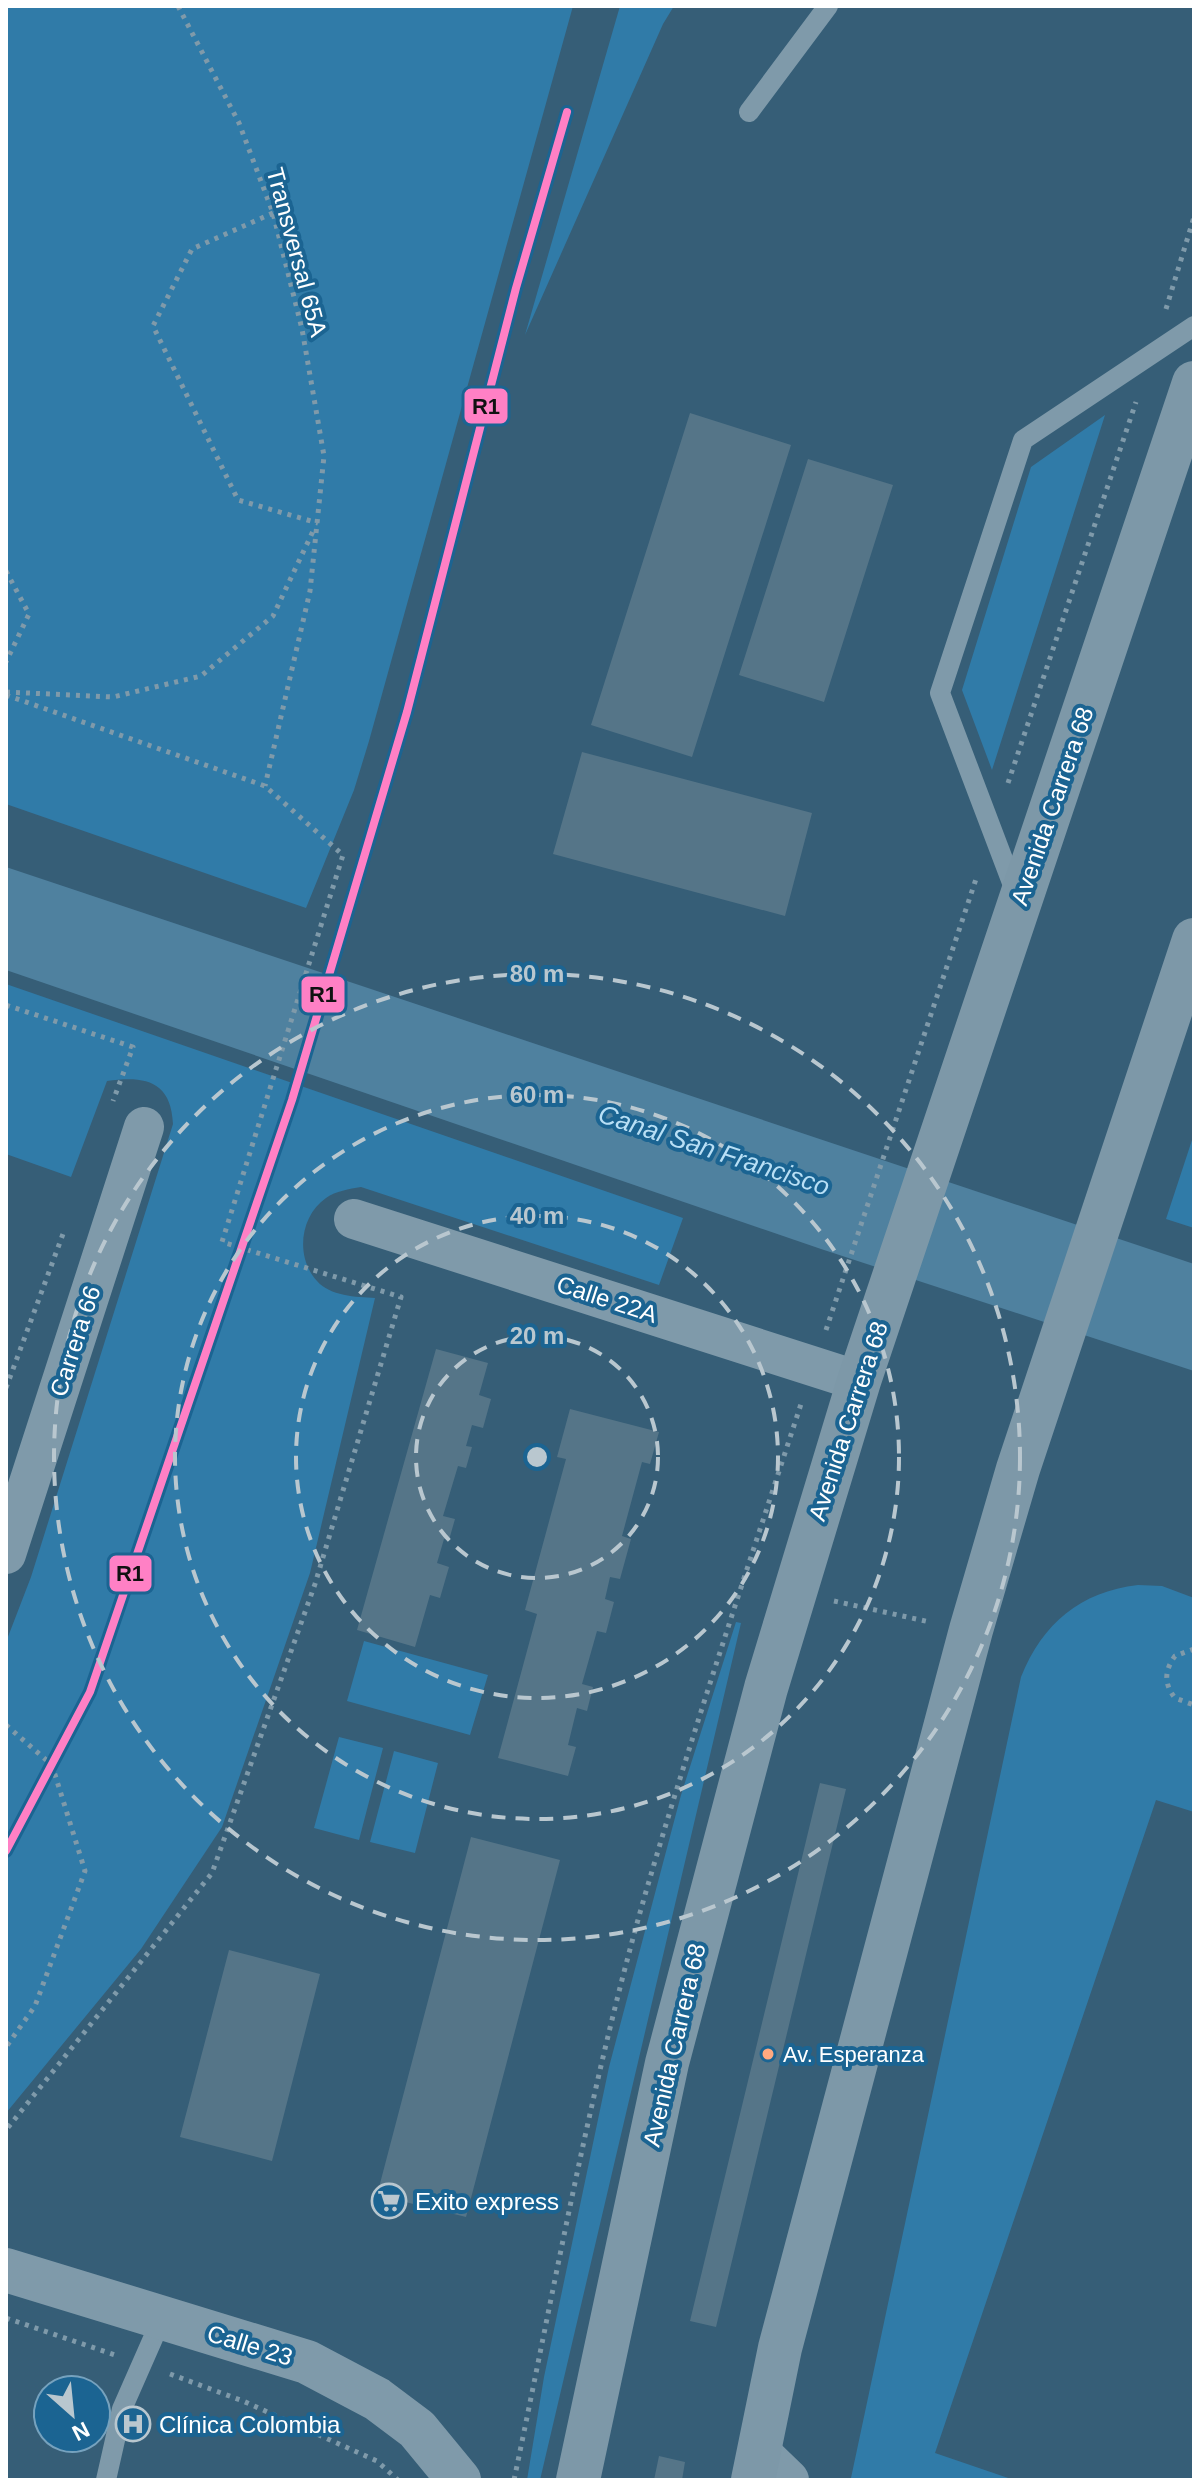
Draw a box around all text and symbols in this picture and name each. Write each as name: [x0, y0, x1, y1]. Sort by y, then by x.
street label: Transversal 65A: [261, 165, 333, 339]
line badge: R1: [463, 387, 509, 425]
text: R1: [472, 394, 500, 419]
street label: Avenida Carrera 68: [1005, 703, 1099, 909]
text: 80 m: [510, 960, 564, 987]
line badge: R1: [300, 975, 346, 1014]
text: R1: [309, 982, 337, 1007]
text: 60 m: [510, 1081, 564, 1108]
water label: Canal San Francisco: [595, 1098, 833, 1202]
text: 40 m: [510, 1202, 564, 1229]
street label: Calle 22A: [553, 1270, 661, 1328]
street label: Carrera 66: [44, 1282, 106, 1400]
street label: Avenida Carrera 68: [803, 1318, 893, 1524]
text: 20 m: [510, 1322, 564, 1349]
centre of rings: [523, 1443, 551, 1471]
line badge: R1: [108, 1554, 153, 1593]
text: R1: [116, 1561, 144, 1586]
street label: Avenida Carrera 68: [637, 1941, 711, 2149]
place label: Av. Esperanza: [783, 2042, 925, 2067]
marker: Av. Esperanza: [760, 2046, 776, 2062]
supermarket icon: Exito express: [370, 2182, 408, 2220]
place label: Exito express: [415, 2188, 559, 2215]
street label: Calle 23: [204, 2319, 296, 2371]
north arrow: [32, 2374, 112, 2454]
hospital icon: Clínica Colombia: [114, 2405, 152, 2443]
place label: Clínica Colombia: [159, 2411, 341, 2438]
text: N: [68, 2417, 94, 2446]

